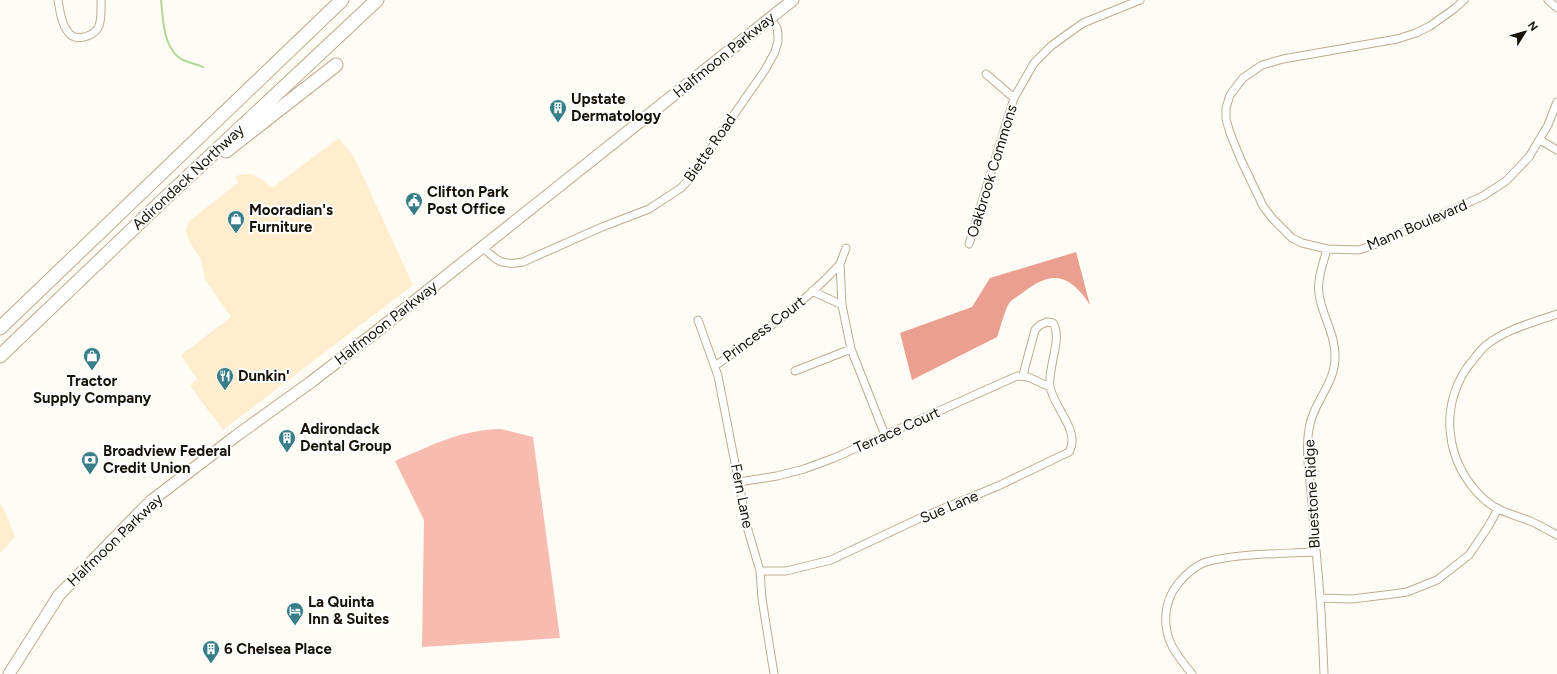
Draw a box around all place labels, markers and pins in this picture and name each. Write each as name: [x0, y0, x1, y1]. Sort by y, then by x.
place label: Upstate Dermatology: [571, 90, 662, 125]
building icon: Upstate Dermatology: [548, 98, 568, 123]
place label: Clifton Park Post Office: [427, 183, 509, 218]
public building icon: Clifton Park Post Office: [404, 191, 424, 216]
place label: Mooradian's Furniture: [249, 201, 333, 236]
shop icon: Mooradian's Furniture: [226, 209, 246, 234]
shop icon: Tractor Supply Company: [82, 346, 102, 371]
restaurant icon: Dunkin': [215, 366, 235, 391]
place label: Dunkin': [238, 367, 290, 385]
place label: Tractor Supply Company: [33, 372, 151, 407]
place label: Adirondack Dental Group: [300, 420, 392, 455]
building icon: Adirondack Dental Group: [277, 428, 297, 453]
place label: Broadview Federal Credit Union: [103, 442, 231, 477]
bank icon: Broadview Federal Credit Union: [80, 450, 100, 475]
place label: La Quinta Inn & Suites: [308, 593, 389, 628]
hotel icon: La Quinta Inn & Suites: [285, 601, 305, 626]
building icon: 6 Chelsea Place: [201, 639, 221, 664]
place label: 6 Chelsea Place: [224, 640, 332, 658]

